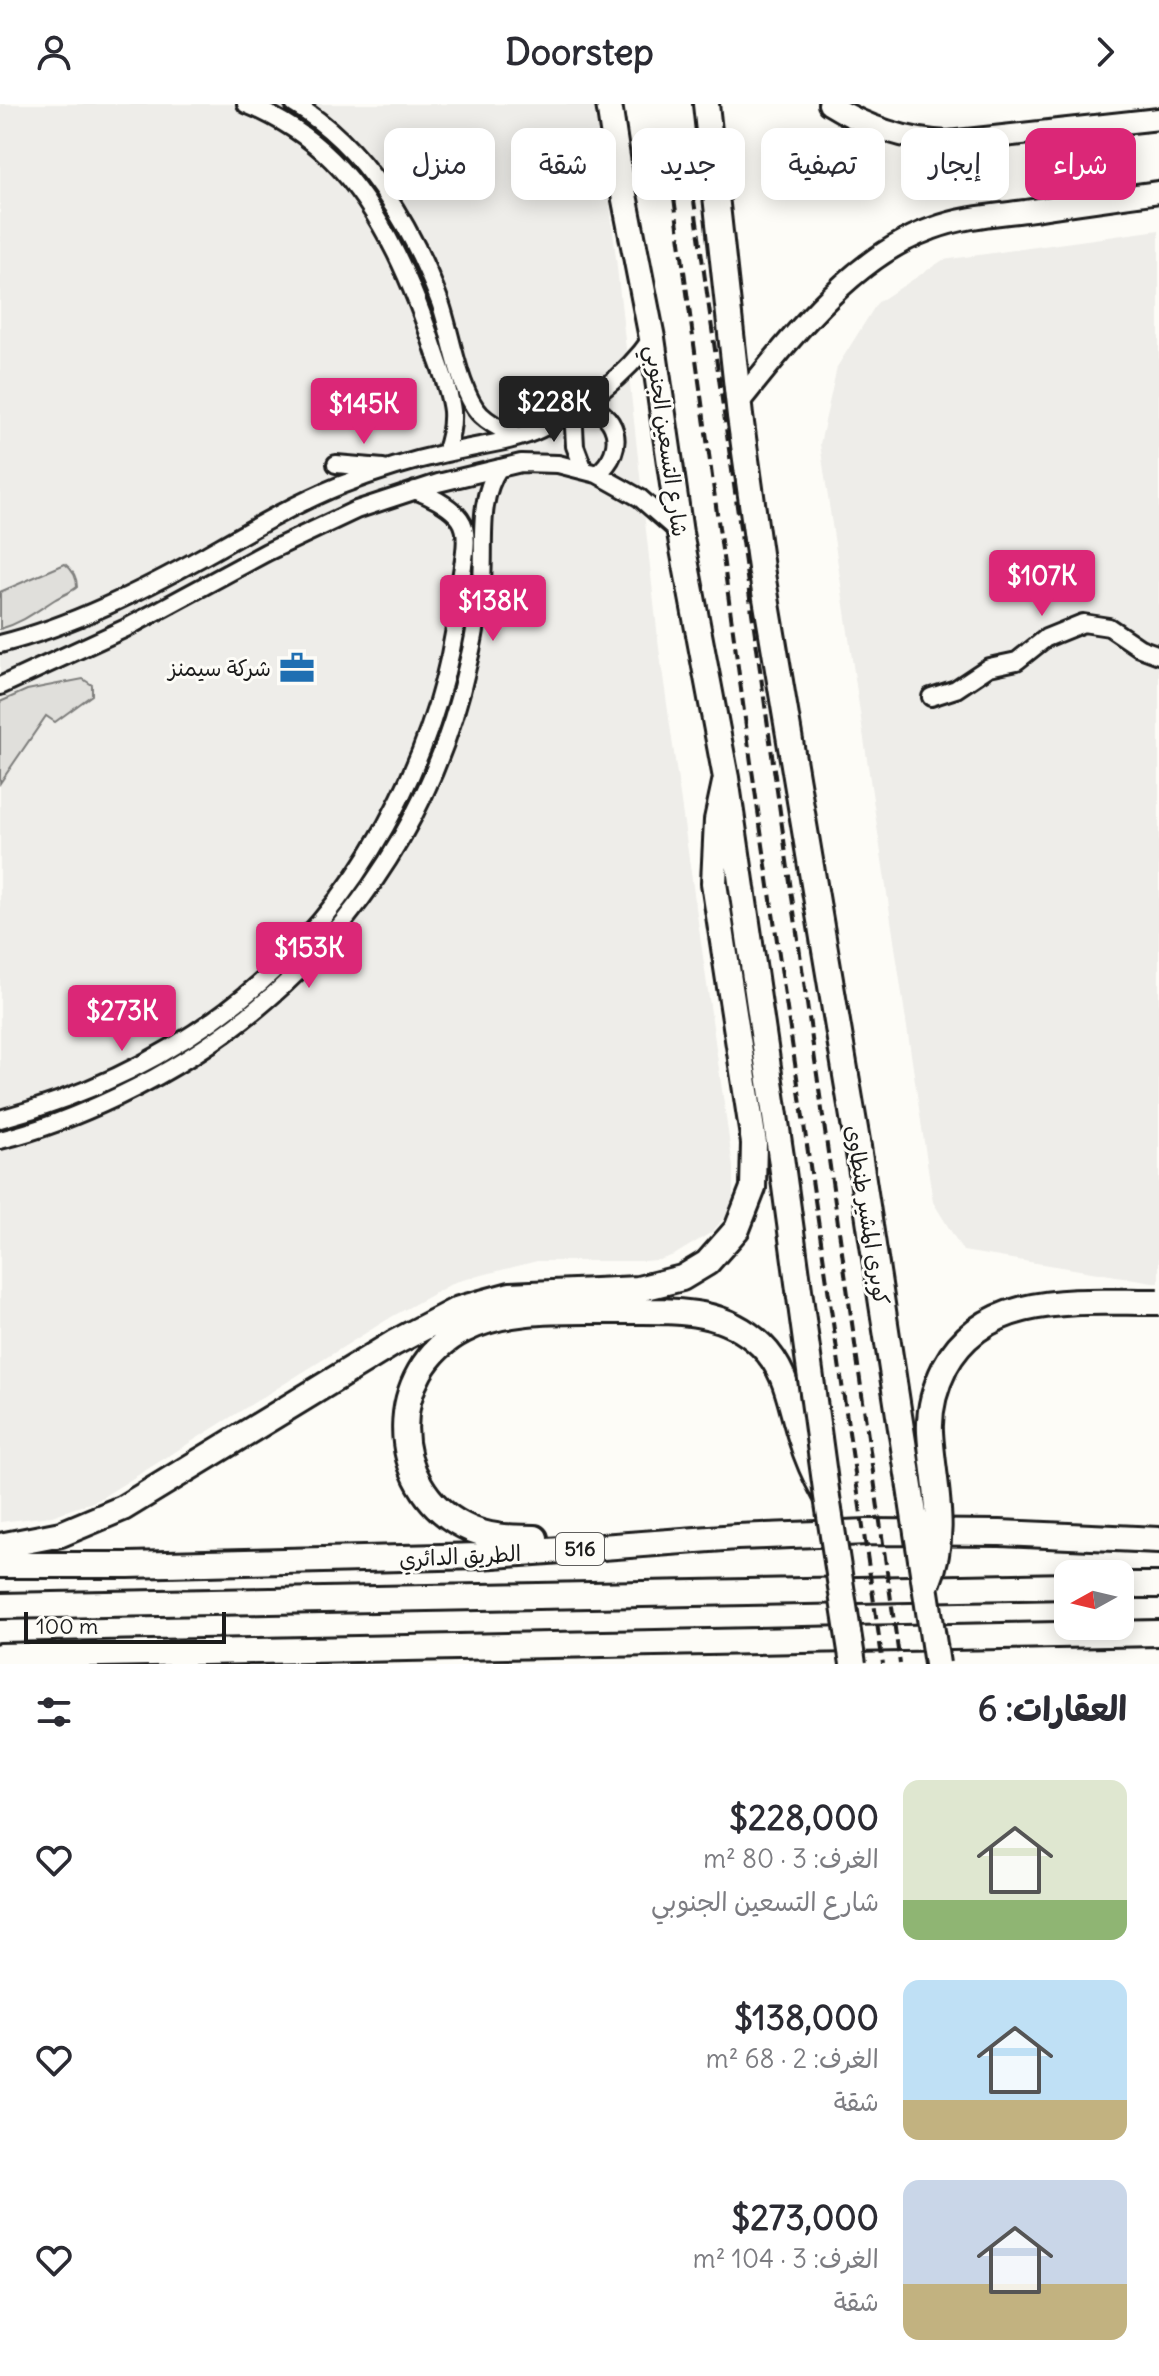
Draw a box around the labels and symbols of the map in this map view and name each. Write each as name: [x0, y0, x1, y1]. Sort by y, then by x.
street label: شارع التسعين الجنوبي: [634, 343, 694, 539]
pin: $228K: [498, 376, 610, 444]
pin: $145K: [308, 378, 420, 446]
pin: $107K: [986, 550, 1098, 618]
pin: $138K: [437, 575, 549, 643]
office icon: شركة سيمنز: [278, 649, 316, 687]
place label: شركة سيمنز: [166, 654, 271, 682]
pin: $153K: [253, 922, 365, 990]
pin: $273K: [66, 985, 178, 1053]
street label: كوبرى المشير طنطاوى: [839, 1123, 896, 1307]
road number: 516: [556, 1533, 604, 1565]
street label: الطريق الدائري: [398, 1539, 522, 1576]
north arrow: [1054, 1560, 1134, 1640]
scale bar: [24, 1608, 226, 1644]

